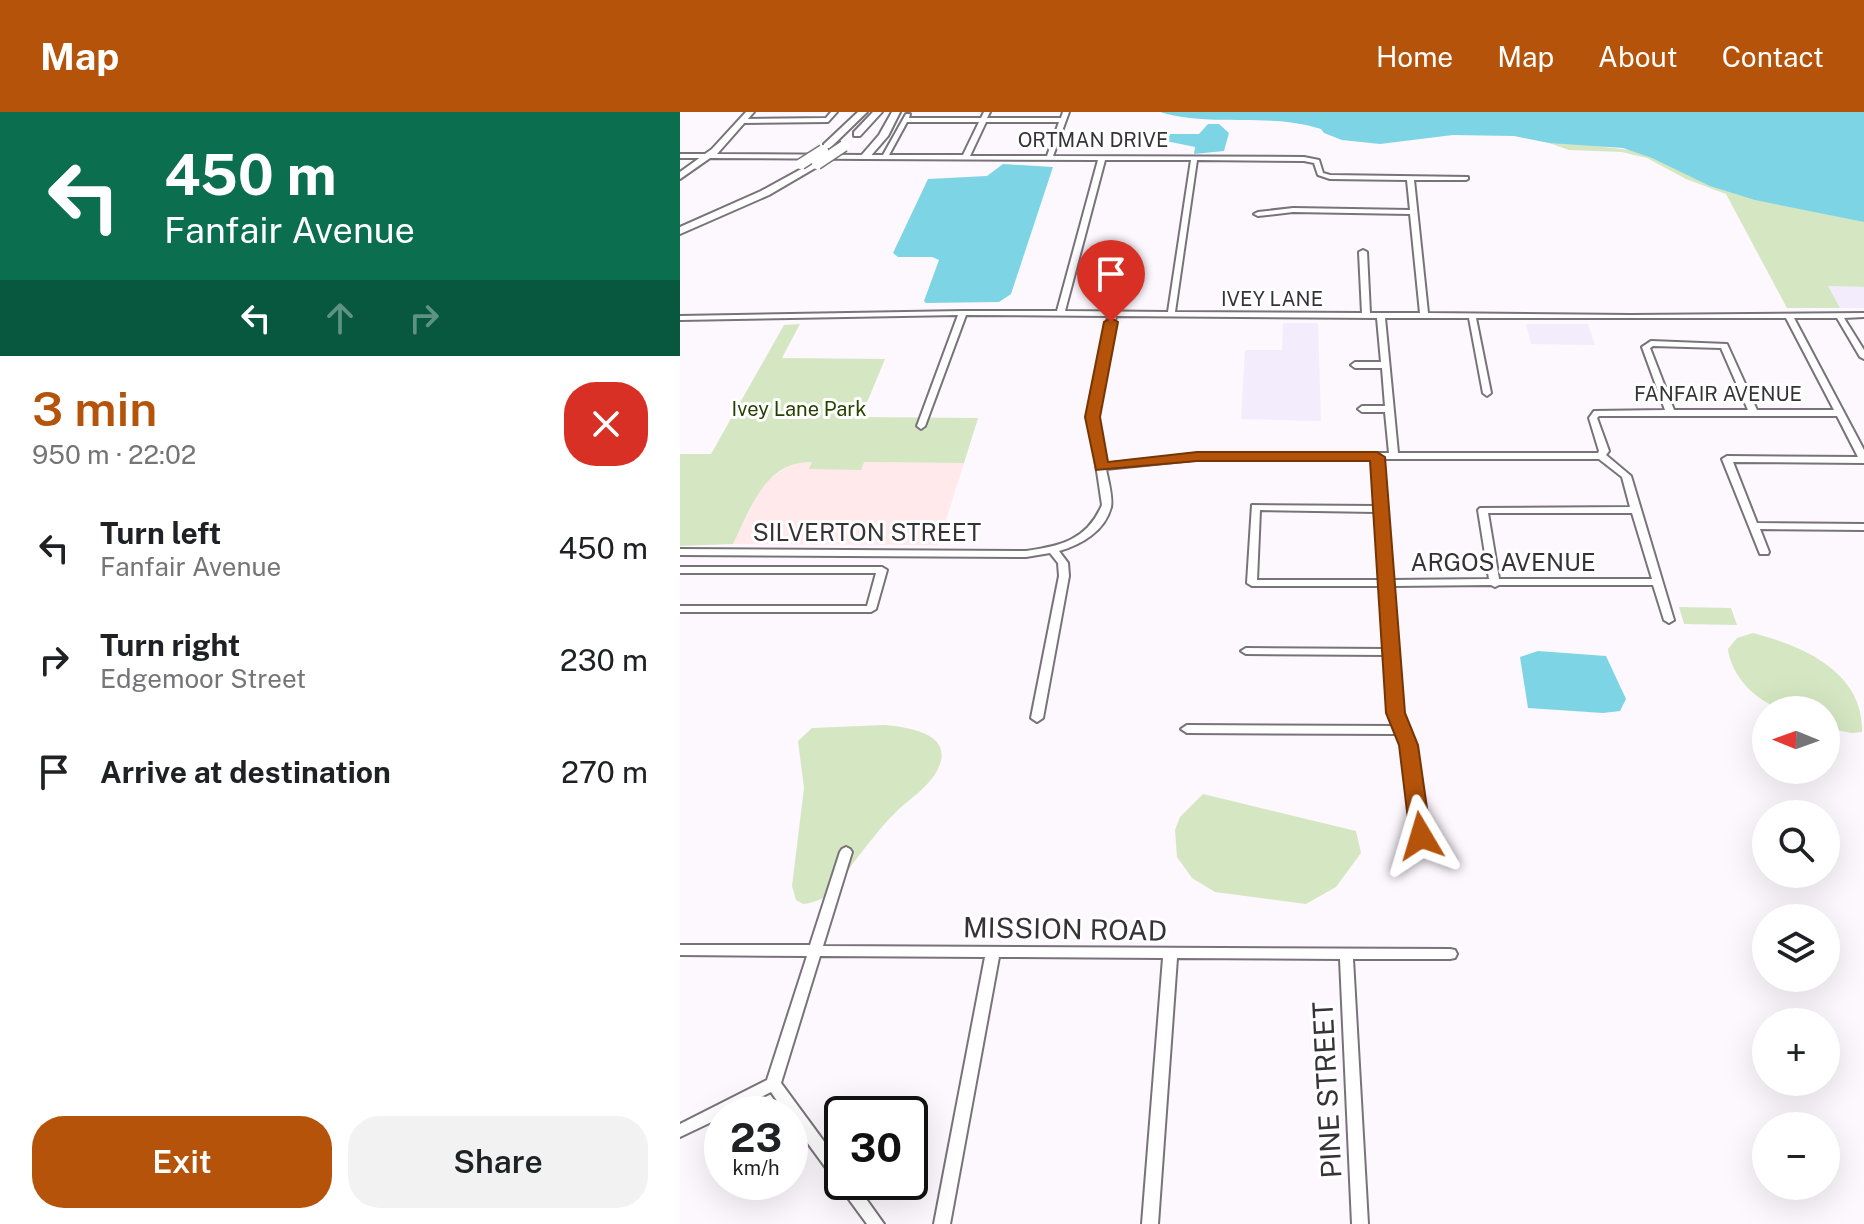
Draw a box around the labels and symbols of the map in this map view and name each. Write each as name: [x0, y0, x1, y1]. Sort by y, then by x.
street label: ORTMAN DRIVE: [1018, 128, 1168, 152]
pin: [1077, 240, 1145, 322]
street label: IVEY LANE: [1221, 287, 1323, 311]
street label: FANFAIR AVENUE: [1634, 382, 1802, 406]
park label: Ivey Lane Park: [732, 397, 866, 421]
street label: SILVERTON STREET: [753, 518, 981, 546]
street label: ARGOS AVENUE: [1410, 548, 1596, 576]
north arrow: [1752, 696, 1840, 784]
position arrow: [1379, 794, 1463, 878]
street label: MISSION ROAD: [963, 910, 1167, 947]
street label: PINE STREET: [1305, 1001, 1348, 1179]
speed limit sign: 30: [824, 1096, 928, 1200]

